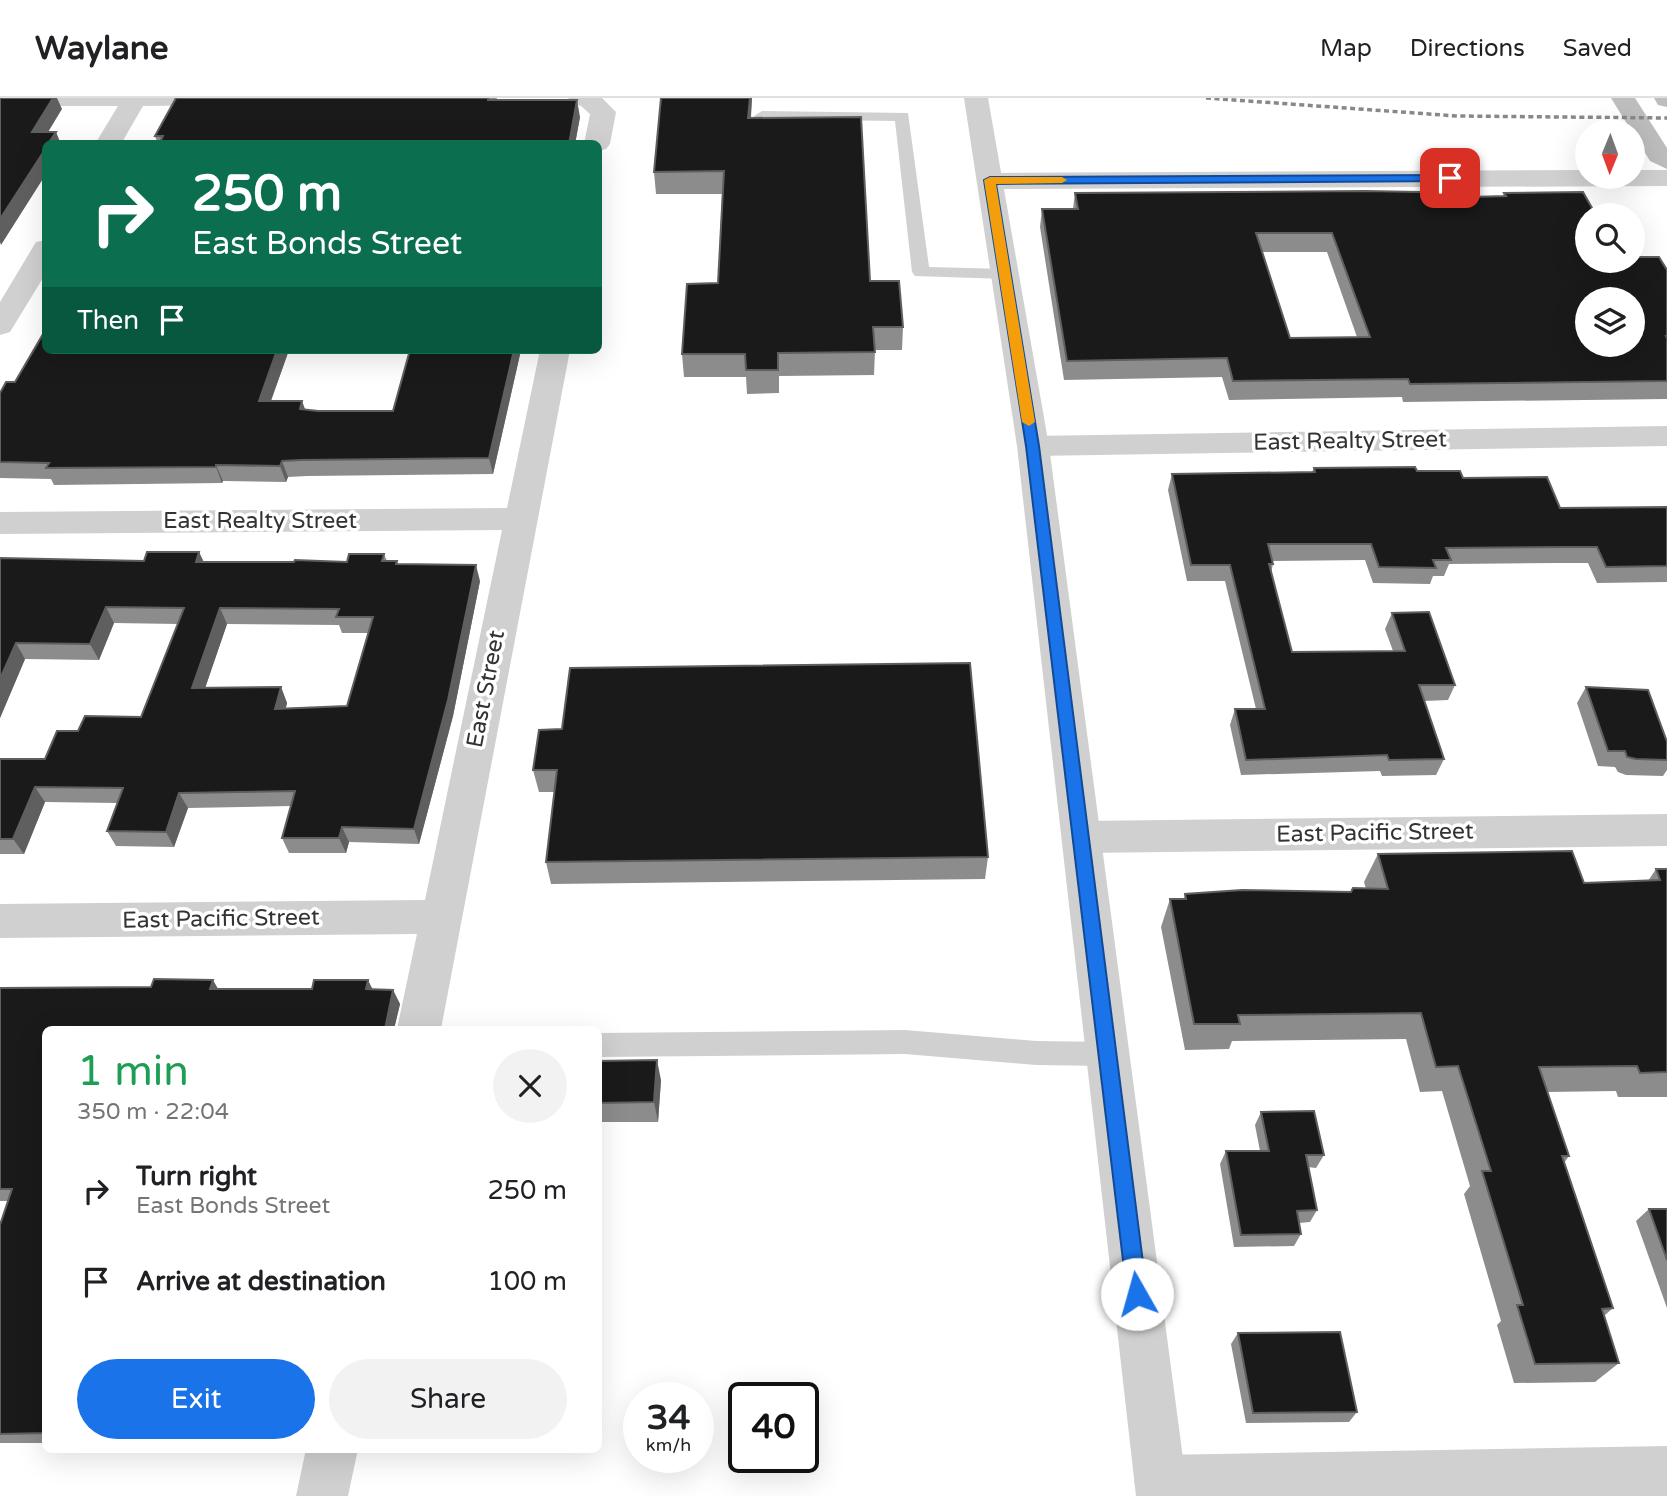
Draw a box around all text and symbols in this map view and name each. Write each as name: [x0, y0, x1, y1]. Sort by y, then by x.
text: Waylane: [35, 29, 169, 68]
text: Map: [1320, 34, 1372, 63]
text: Directions: [1410, 34, 1525, 63]
text: Saved: [1563, 34, 1632, 63]
north arrow: [1575, 119, 1645, 189]
map controls: [1575, 119, 1645, 357]
pin: [1420, 148, 1480, 208]
icon: arrive: [1431, 159, 1469, 197]
text: 250 m: [192, 165, 342, 224]
icon: right: [77, 168, 168, 259]
button: search: [1575, 203, 1645, 273]
text: East Bonds Street: [192, 225, 462, 263]
button: layers: [1575, 287, 1645, 357]
icon: arrive: [153, 301, 191, 339]
text: Then: [77, 305, 139, 336]
street label: East Realty Street: [1253, 425, 1447, 457]
street label: East Realty Street: [163, 507, 357, 535]
street label: East Street: [461, 628, 511, 750]
street label: East Pacific Street: [1276, 817, 1474, 849]
street label: East Pacific Street: [122, 903, 320, 935]
text: 1 min: [77, 1046, 189, 1097]
button: close: [493, 1049, 567, 1123]
text: 350 m · 22:04: [77, 1098, 229, 1126]
text: Turn right: [136, 1161, 257, 1192]
icon: right: [77, 1172, 115, 1210]
text: 250 m: [487, 1175, 567, 1206]
text: East Bonds Street: [136, 1192, 330, 1220]
position arrow: [1100, 1257, 1174, 1331]
icon: arrive: [77, 1263, 115, 1301]
text: Arrive at destination: [136, 1266, 386, 1297]
text: 100 m: [487, 1266, 567, 1297]
button: Exit: [77, 1359, 315, 1439]
button: Share: [329, 1359, 567, 1439]
speed limit sign: 40: [728, 1382, 819, 1473]
text: 34: [647, 1397, 690, 1439]
text: km/h: [646, 1434, 691, 1456]

